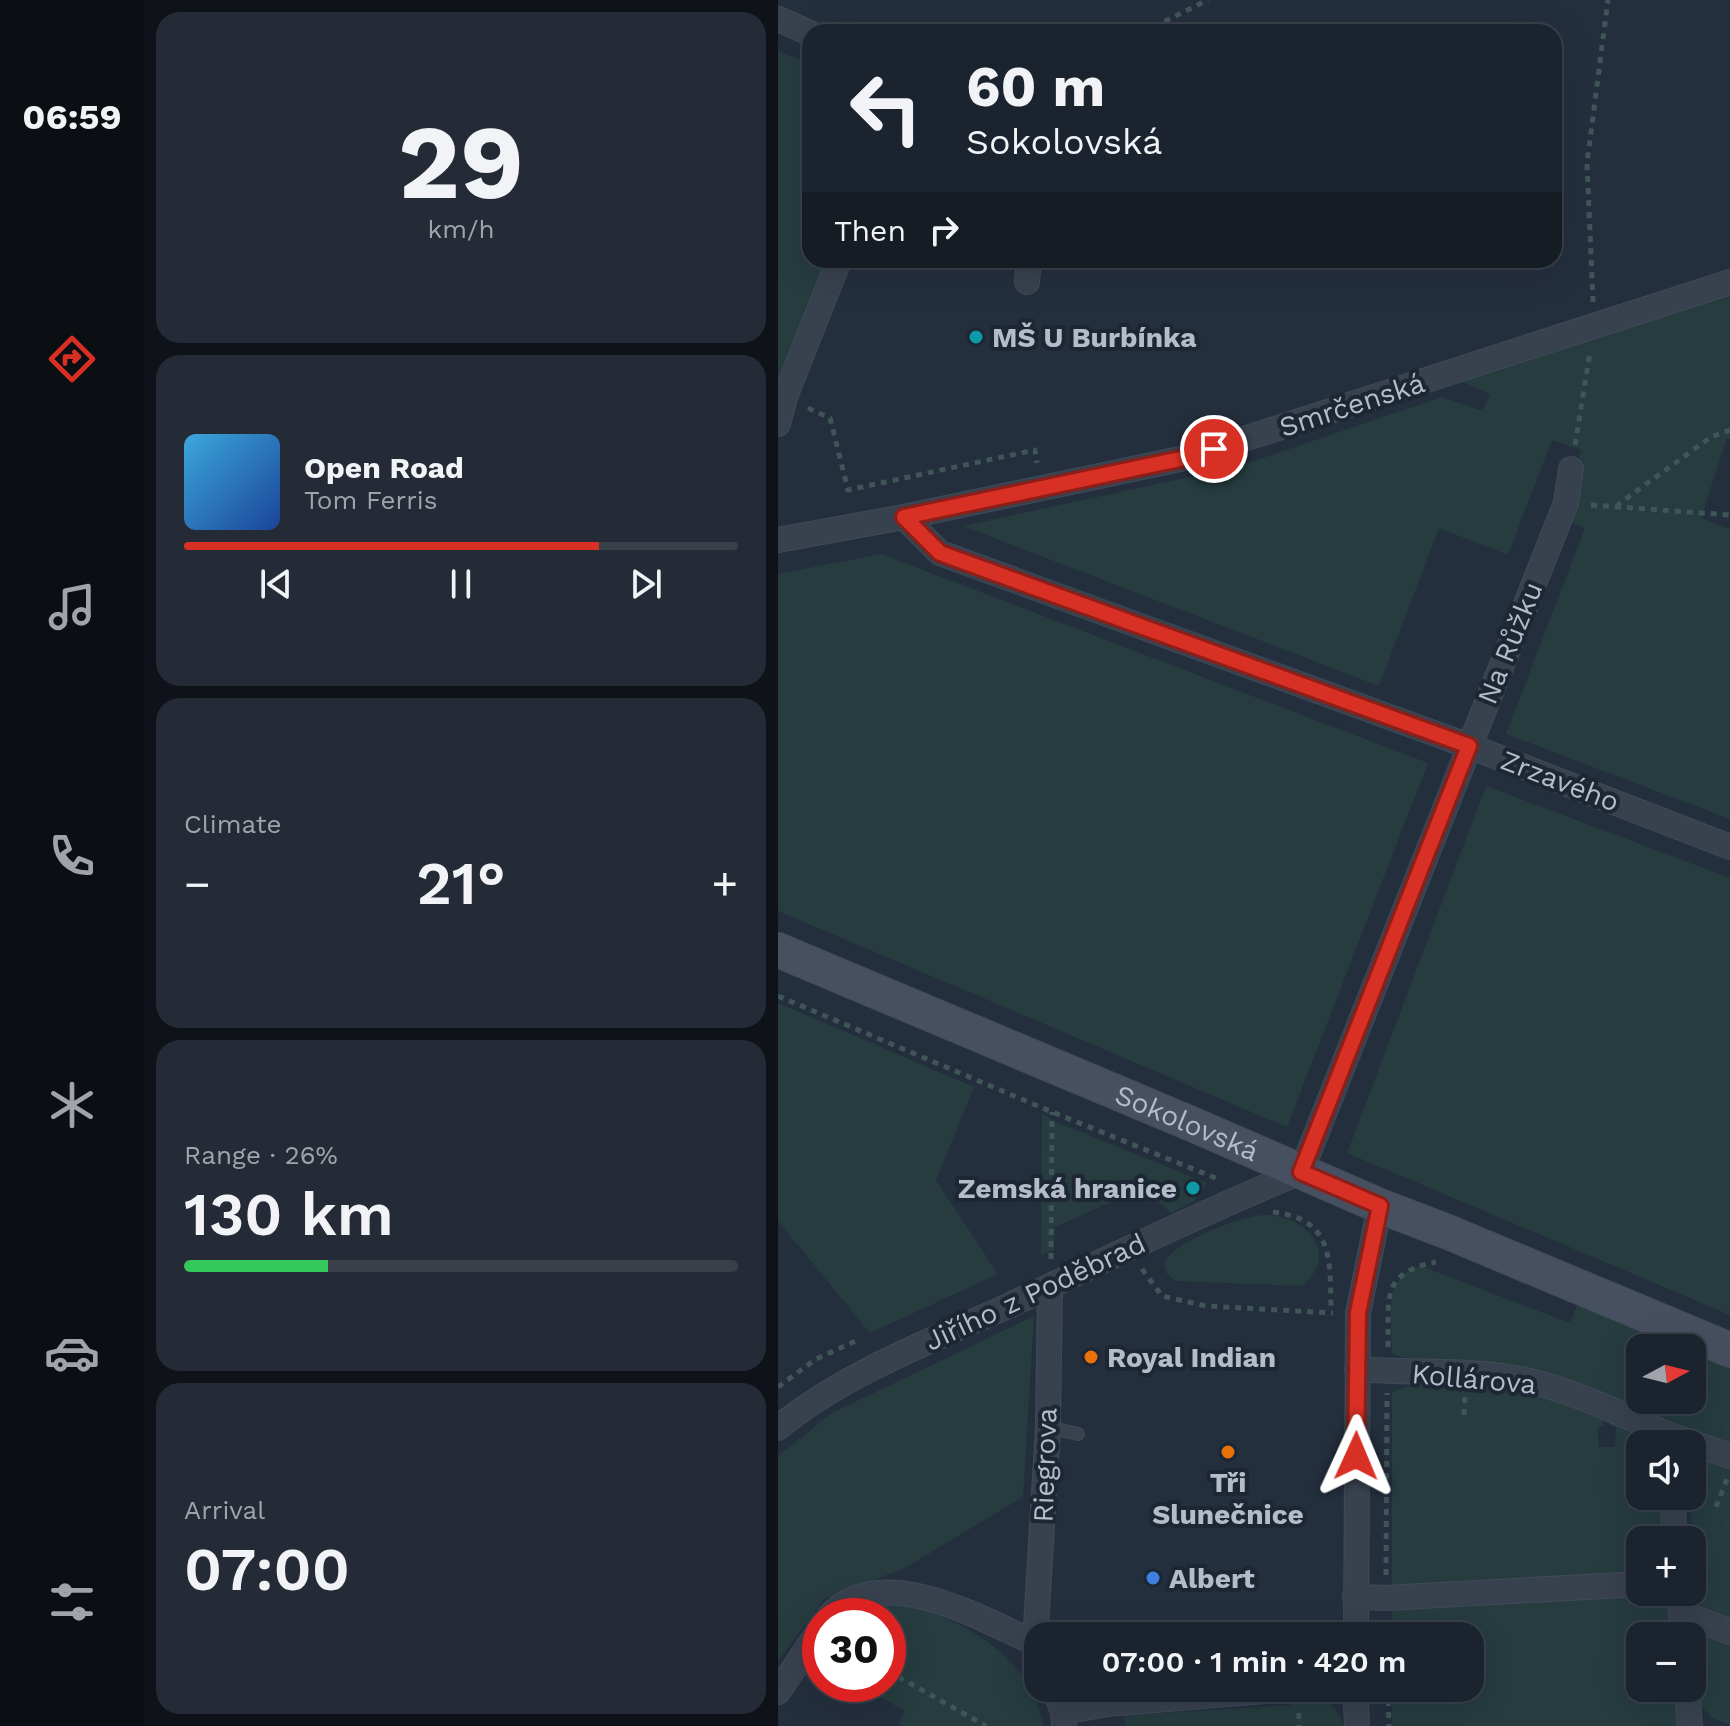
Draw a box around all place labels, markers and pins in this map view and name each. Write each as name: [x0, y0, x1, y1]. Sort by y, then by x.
place label: MŠ U Burbínka: [992, 321, 1197, 354]
marker: MŠ U Burbínka: [967, 328, 985, 346]
pin: [1180, 415, 1248, 483]
place label: Zemská hranice: [958, 1172, 1177, 1205]
marker: Zemská hranice: [1184, 1179, 1202, 1197]
place label: Royal Indian: [1107, 1341, 1276, 1374]
marker: Royal Indian: [1082, 1348, 1100, 1366]
marker: Tři Slunečnice: [1219, 1443, 1237, 1461]
place label: Tři Slunečnice: [1152, 1466, 1304, 1531]
place label: Albert: [1169, 1562, 1255, 1595]
marker: Albert: [1144, 1569, 1162, 1587]

